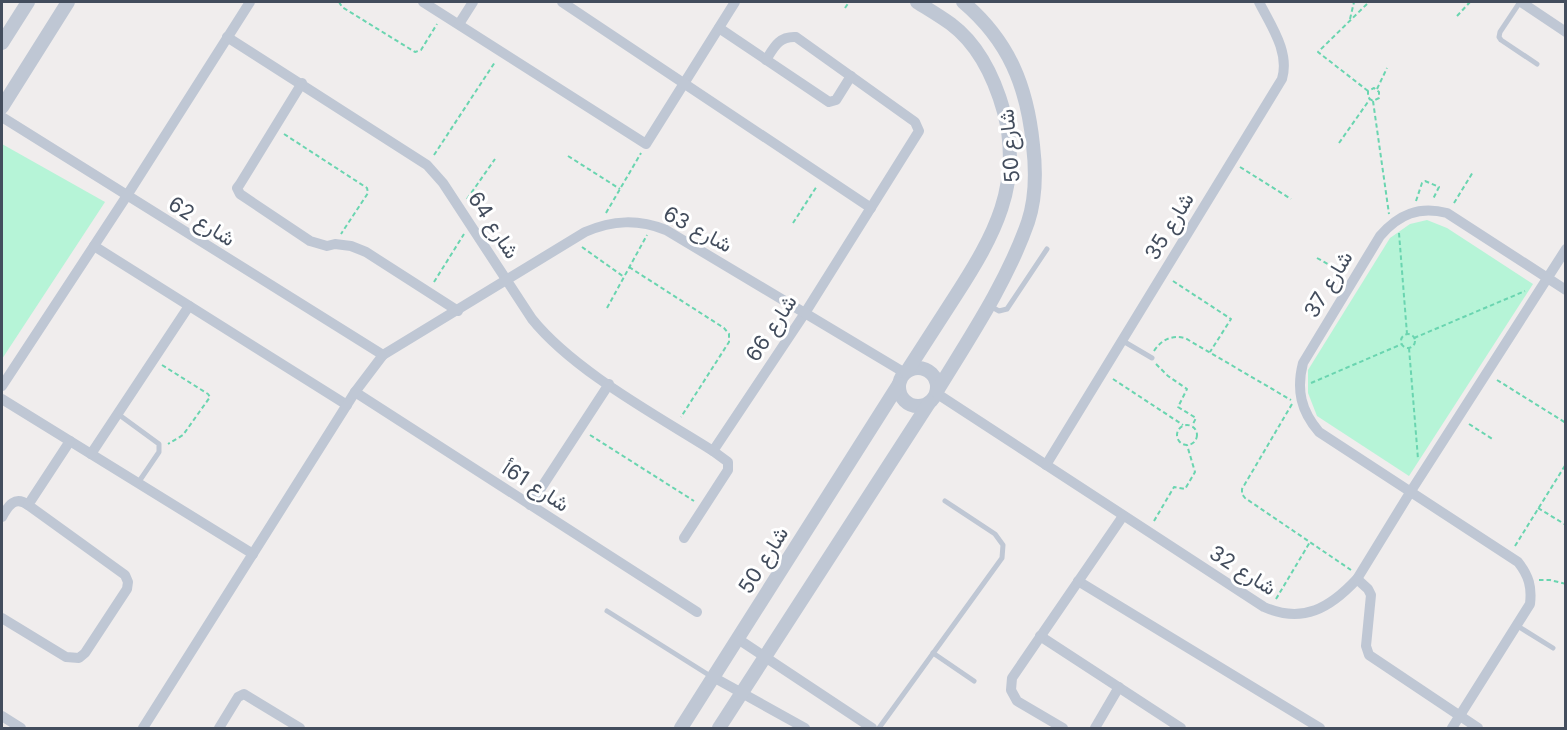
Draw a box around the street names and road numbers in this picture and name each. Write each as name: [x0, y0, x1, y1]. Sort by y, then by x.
street label: شارع 50: [993, 108, 1027, 184]
street label: شارع 64: [461, 187, 525, 264]
street label: شارع 35: [1139, 188, 1200, 265]
street label: شارع 62: [163, 191, 240, 253]
street label: شارع 63: [658, 201, 737, 259]
street label: شارع 37: [1298, 246, 1359, 323]
street label: شارع 66: [740, 290, 803, 367]
street label: شارع 61أ: [497, 455, 574, 518]
street label: شارع 50: [733, 522, 795, 599]
street label: شارع 32: [1204, 540, 1281, 602]

